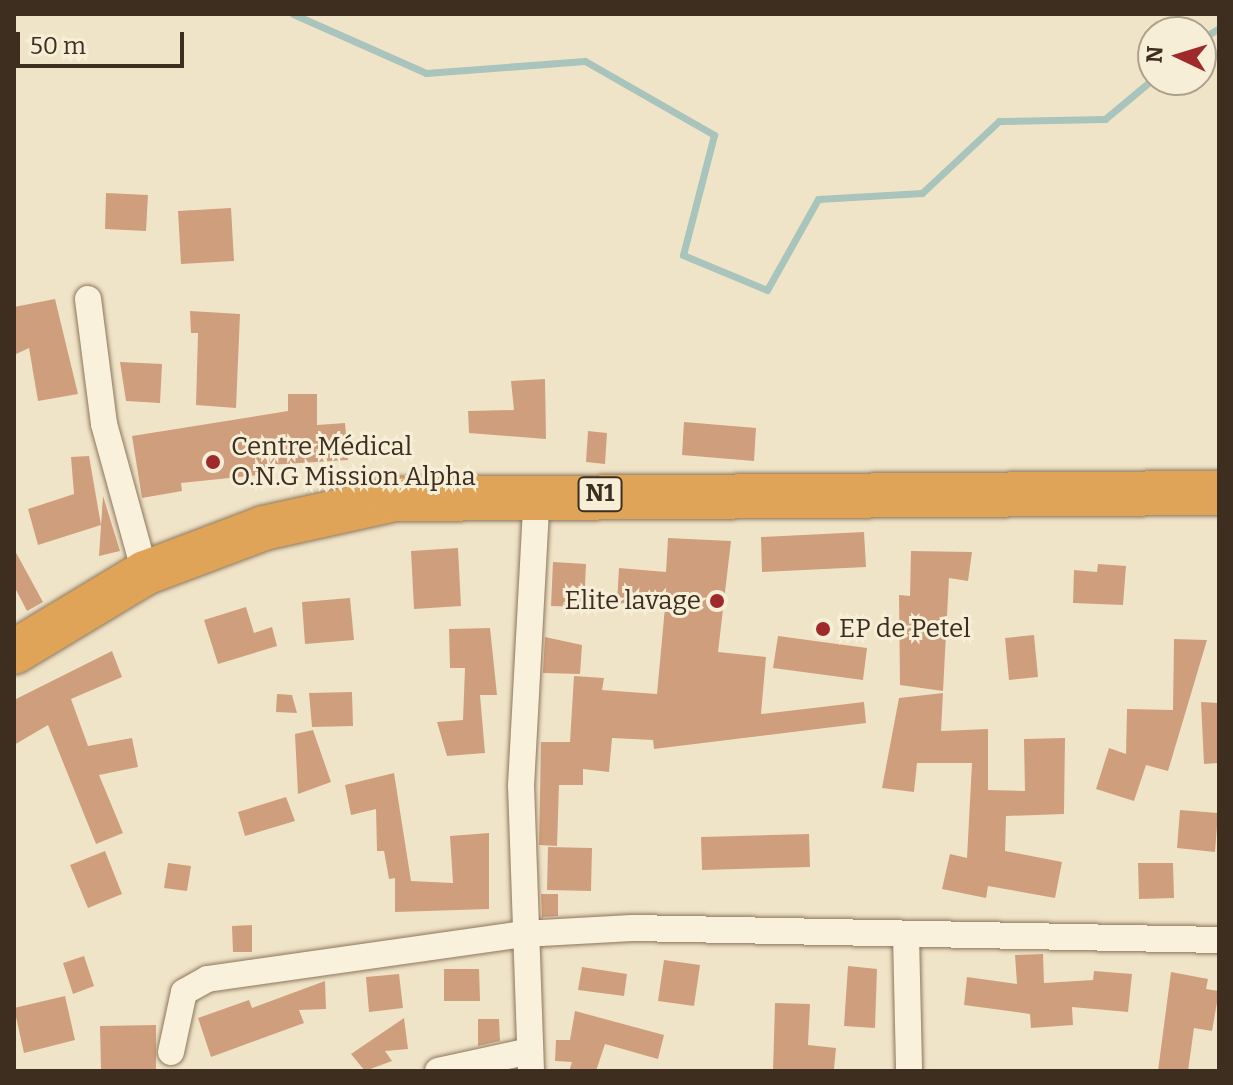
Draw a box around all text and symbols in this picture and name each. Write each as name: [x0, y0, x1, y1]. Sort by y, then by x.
scale bar: [20, 16, 188, 66]
north arrow: [1137, 16, 1217, 96]
text: 50 m: [30, 32, 86, 60]
text: N: [1140, 45, 1169, 64]
place label: Centre Médical O.N.G Mission Alpha: [231, 431, 476, 492]
marker: Centre Médical O.N.G Mission Alpha: [202, 451, 224, 473]
road number: N1: [576, 474, 624, 514]
place label: Elite lavage: [565, 585, 701, 617]
marker: Elite lavage: [708, 592, 726, 610]
place label: EP de Petel: [839, 613, 971, 645]
marker: EP de Petel: [814, 620, 832, 638]

